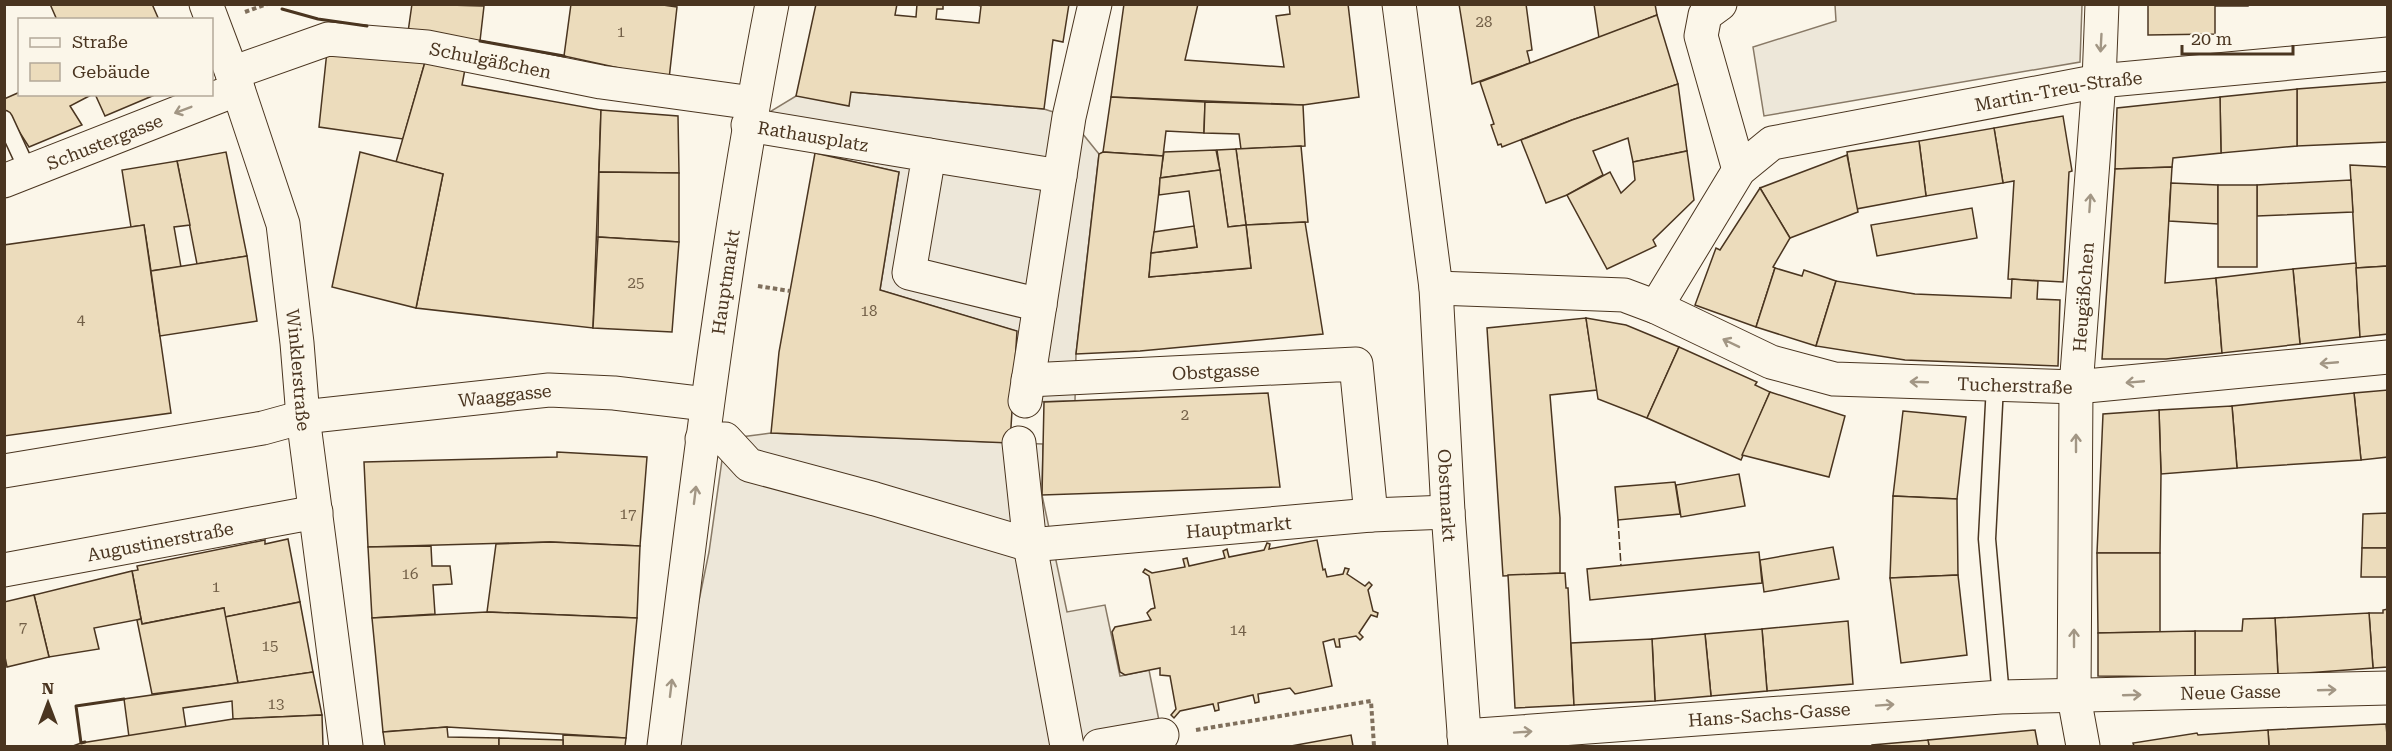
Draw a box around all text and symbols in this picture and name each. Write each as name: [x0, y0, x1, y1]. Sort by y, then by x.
house number: 28: [1476, 13, 1492, 31]
legend: [18, 18, 213, 96]
scale bar: [2182, 18, 2293, 56]
house number: 1: [617, 23, 625, 41]
text: 20 m: [2191, 28, 2232, 49]
text: Straße: [72, 31, 128, 52]
one-way arrow: [2095, 32, 2106, 52]
street label: Schulgäßchen: [428, 37, 554, 82]
text: Gebäude: [72, 61, 150, 82]
street label: Martin-Treu-Straße: [1973, 67, 2143, 115]
one-way arrow: [174, 106, 193, 117]
street label: Schustergasse: [43, 109, 166, 174]
street label: Rathausplatz: [756, 116, 871, 155]
one-way arrow: [2085, 194, 2096, 214]
street label: Hauptmarkt: [707, 228, 743, 336]
street label: Heugäßchen: [2068, 241, 2097, 353]
house number: 25: [628, 274, 644, 292]
house number: 18: [861, 302, 877, 320]
street label: Winklerstraße: [283, 308, 315, 432]
house number: 4: [77, 311, 86, 329]
one-way arrow: [1723, 337, 1741, 348]
street label: Obstgasse: [1171, 358, 1260, 383]
one-way arrow: [2320, 358, 2340, 369]
street label: Tucherstraße: [1957, 373, 2073, 397]
one-way arrow: [1910, 376, 1930, 388]
one-way arrow: [2126, 377, 2146, 388]
street label: Waaggasse: [457, 379, 553, 410]
house number: 2: [1181, 406, 1189, 424]
one-way arrow: [2070, 434, 2082, 454]
street label: Obstmarkt: [1434, 448, 1461, 543]
one-way arrow: [690, 486, 701, 505]
house number: 17: [620, 505, 636, 523]
street label: Hauptmarkt: [1185, 512, 1293, 542]
street label: Augustinerstraße: [85, 517, 235, 565]
house number: 16: [402, 565, 418, 583]
house number: 1: [212, 578, 220, 596]
house number: 7: [19, 618, 27, 636]
house number: 14: [1230, 621, 1247, 639]
one-way arrow: [2068, 629, 2080, 649]
house number: 15: [262, 637, 278, 655]
north arrow: [18, 673, 78, 733]
text: N: [42, 679, 54, 698]
one-way arrow: [666, 679, 677, 699]
street label: Neue Gasse: [2180, 680, 2281, 703]
one-way arrow: [2317, 684, 2337, 696]
one-way arrow: [2122, 690, 2142, 701]
house number: 13: [268, 695, 284, 713]
street label: Hans-Sachs-Gasse: [1687, 697, 1851, 730]
one-way arrow: [1874, 700, 1894, 711]
one-way arrow: [1512, 726, 1532, 737]

